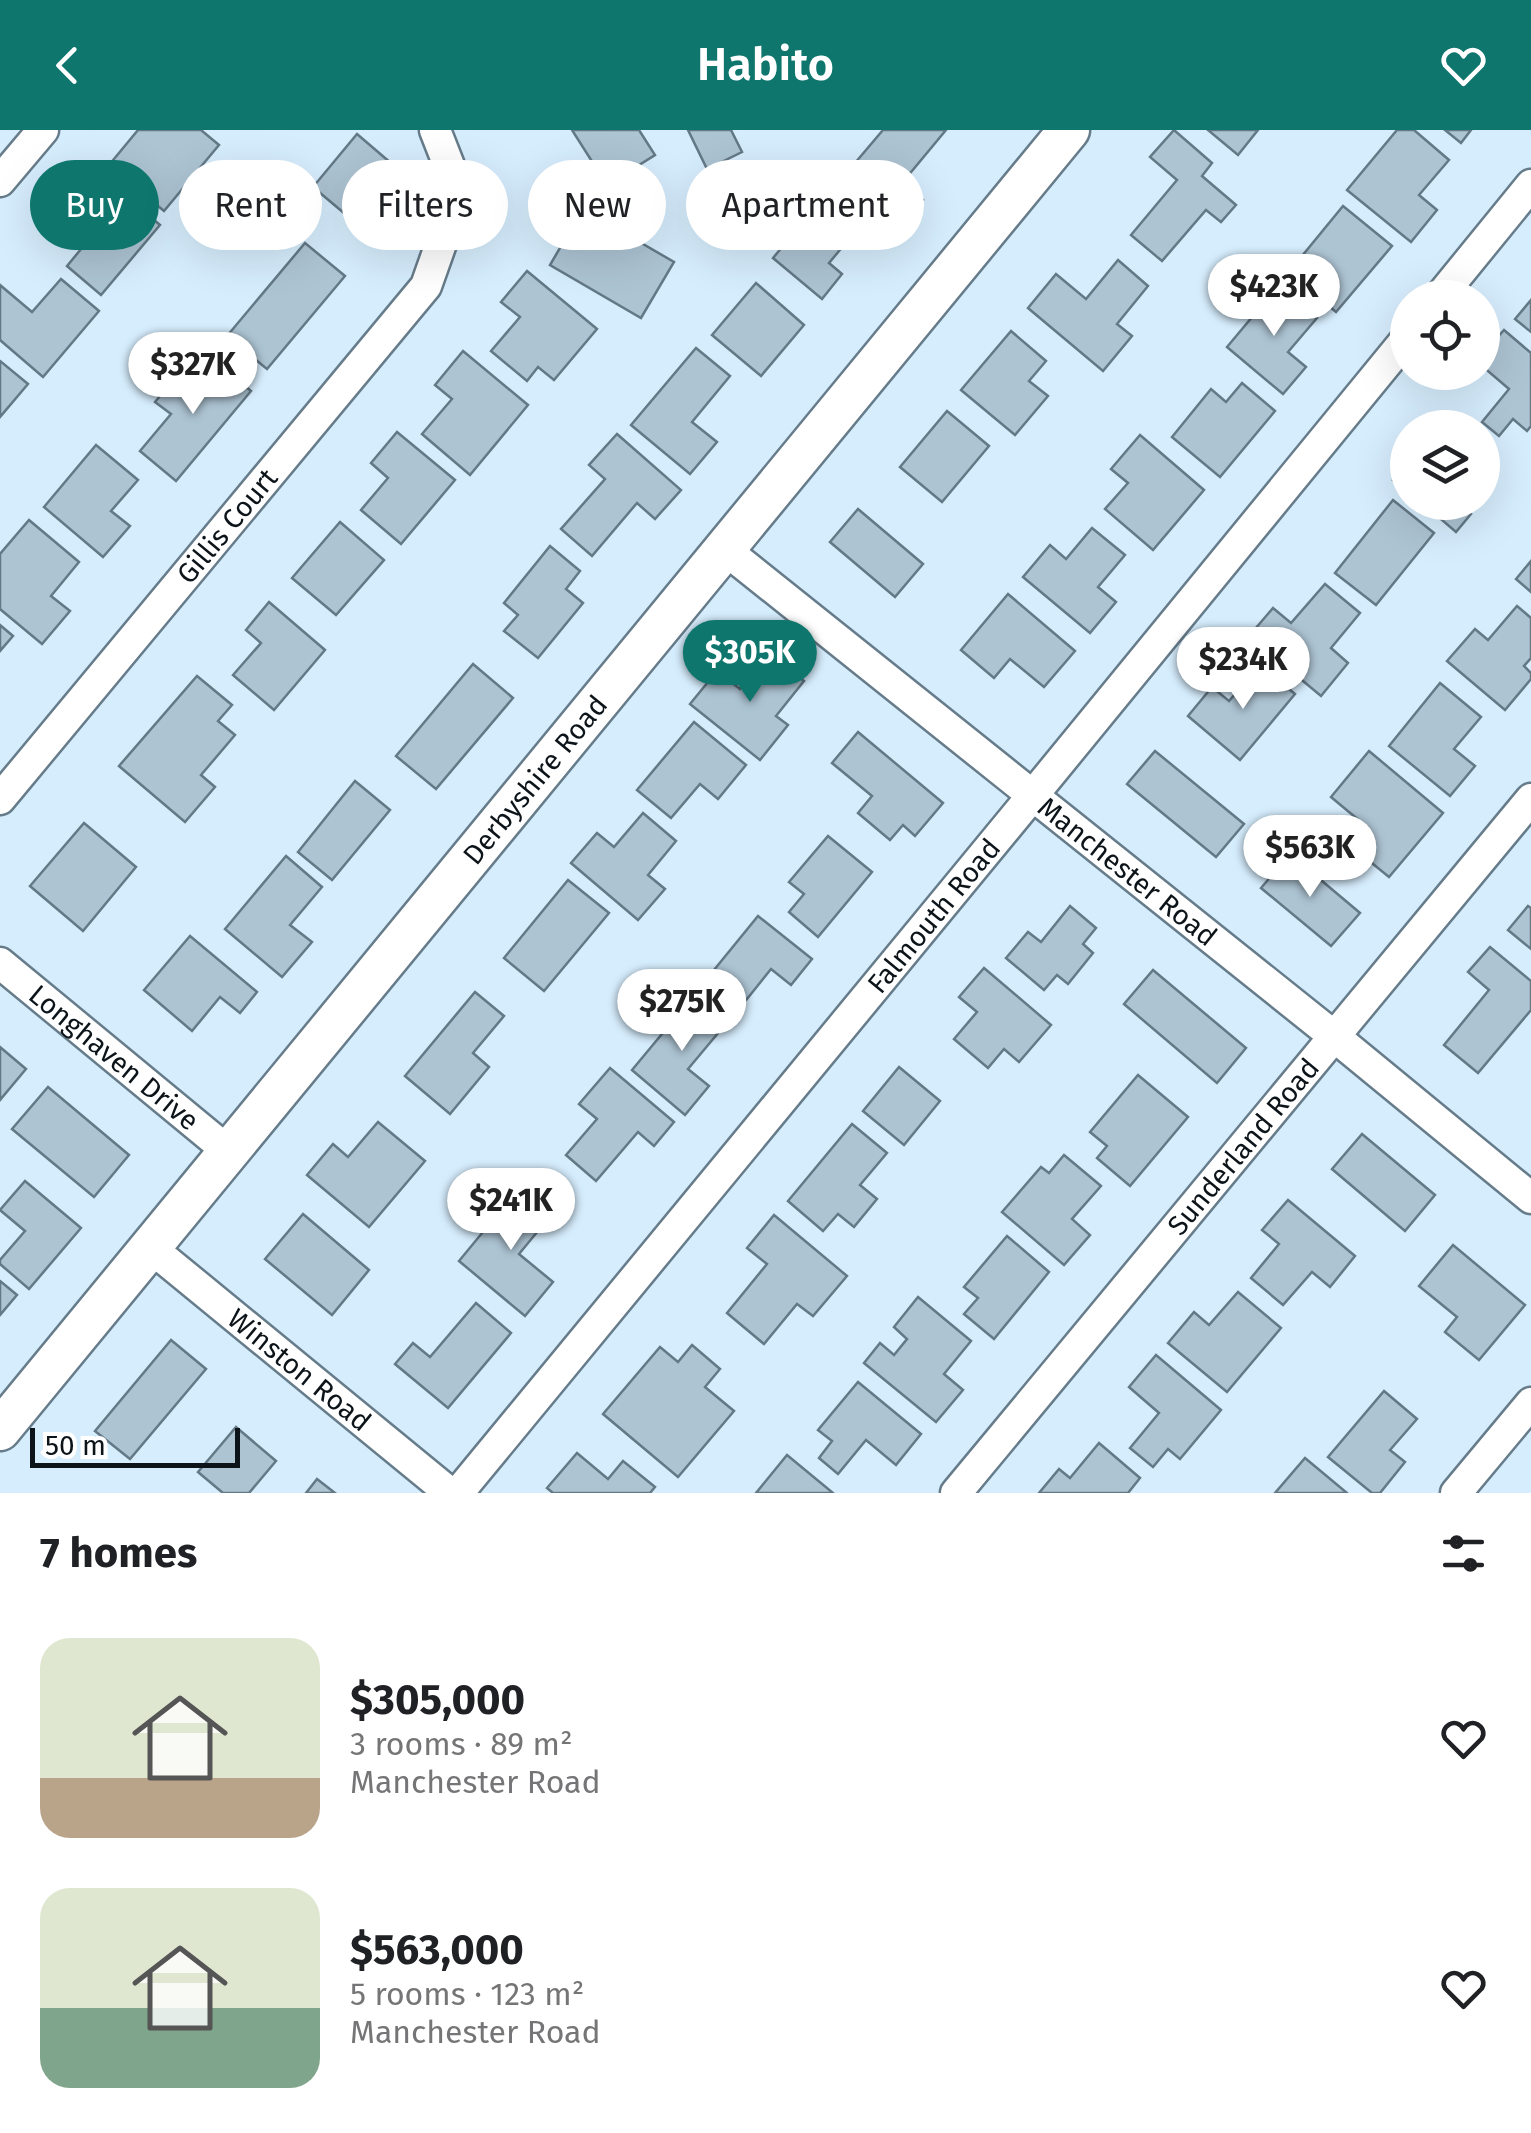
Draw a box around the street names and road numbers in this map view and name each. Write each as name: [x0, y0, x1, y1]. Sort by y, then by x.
street label: Gillis Court: [170, 461, 285, 590]
street label: Derbyshire Road: [456, 689, 614, 871]
street label: Manchester Road: [1031, 790, 1223, 953]
street label: Falmouth Road: [861, 832, 1007, 1000]
street label: Longhaven Drive: [22, 978, 205, 1137]
street label: Sunderland Road: [1161, 1052, 1326, 1242]
street label: Winston Road: [221, 1302, 377, 1438]

